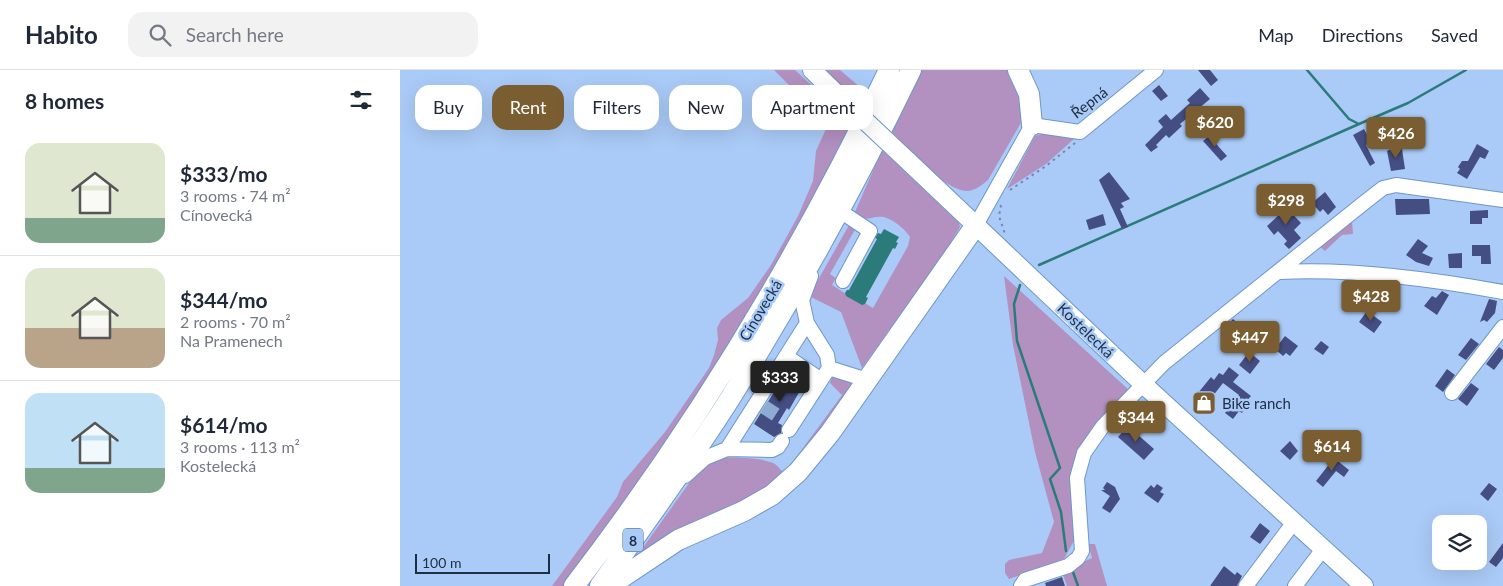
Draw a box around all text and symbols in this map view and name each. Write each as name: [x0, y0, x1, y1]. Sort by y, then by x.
search box: [128, 12, 478, 57]
text: Habito: [25, 20, 98, 49]
icon: search: [146, 21, 174, 49]
text: Search here: [186, 23, 284, 46]
text: Map: [1258, 24, 1294, 46]
text: Directions: [1322, 24, 1403, 46]
text: Saved: [1431, 24, 1478, 46]
street label: Řepná: [1067, 82, 1111, 122]
chip: Buy: [415, 85, 482, 130]
chip: Rent: [492, 85, 564, 130]
chip: Filters: [574, 85, 659, 130]
chip: New: [669, 85, 742, 130]
chip: Apartment: [752, 85, 873, 130]
icon: filters: [347, 86, 375, 114]
text: 8 homes: [25, 88, 104, 113]
pin: $620: [1185, 106, 1245, 148]
text: $620: [1196, 112, 1234, 131]
pin: $426: [1366, 116, 1426, 159]
text: $426: [1377, 123, 1415, 142]
text: $333/mo: [180, 161, 268, 186]
icon: home: [65, 163, 125, 223]
pin: $298: [1256, 184, 1316, 226]
text: 3 rooms · 74 m²: [180, 186, 291, 205]
text: $298: [1267, 190, 1305, 209]
text: Cínovecká: [180, 205, 253, 224]
street label: Cínovecká: [735, 276, 785, 344]
pin: $428: [1341, 280, 1401, 322]
text: $428: [1352, 286, 1390, 305]
text: $344/mo: [180, 287, 268, 312]
icon: home: [65, 288, 125, 348]
street label: Kostelecká: [1054, 299, 1118, 361]
text: 2 rooms · 70 m²: [180, 312, 291, 331]
pin: $447: [1220, 320, 1280, 363]
text: $447: [1231, 327, 1269, 346]
text: Na Pramenech: [180, 331, 283, 350]
pin: $333: [750, 360, 810, 403]
text: $333: [761, 367, 799, 386]
shop icon: Bike ranch: [1191, 390, 1217, 416]
place label: Bike ranch: [1222, 394, 1291, 412]
pin: $344: [1106, 400, 1166, 443]
text: $344: [1117, 407, 1155, 426]
text: $614/mo: [180, 412, 268, 437]
icon: home: [65, 413, 125, 473]
pin: $614: [1302, 430, 1362, 472]
text: $614: [1313, 436, 1351, 455]
text: 3 rooms · 113 m²: [180, 437, 300, 456]
text: Kostelecká: [180, 456, 256, 475]
map controls: [1432, 515, 1487, 570]
button: layers: [1432, 515, 1487, 570]
road number: 8: [623, 528, 643, 552]
scale bar: [415, 551, 550, 574]
text: 100 m: [422, 554, 461, 571]

